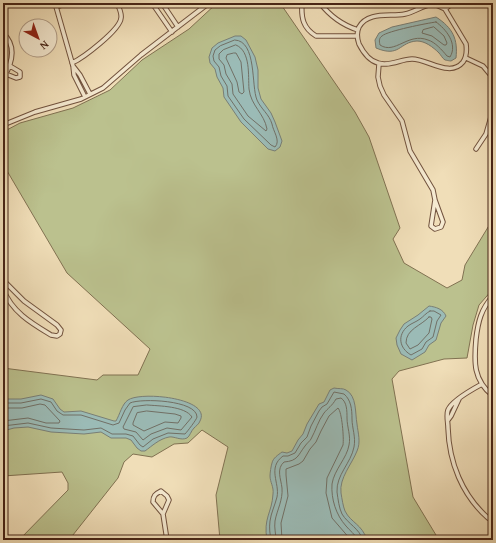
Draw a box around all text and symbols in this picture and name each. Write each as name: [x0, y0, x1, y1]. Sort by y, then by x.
north arrow: [18, 18, 58, 58]
text: N: [36, 37, 53, 54]

